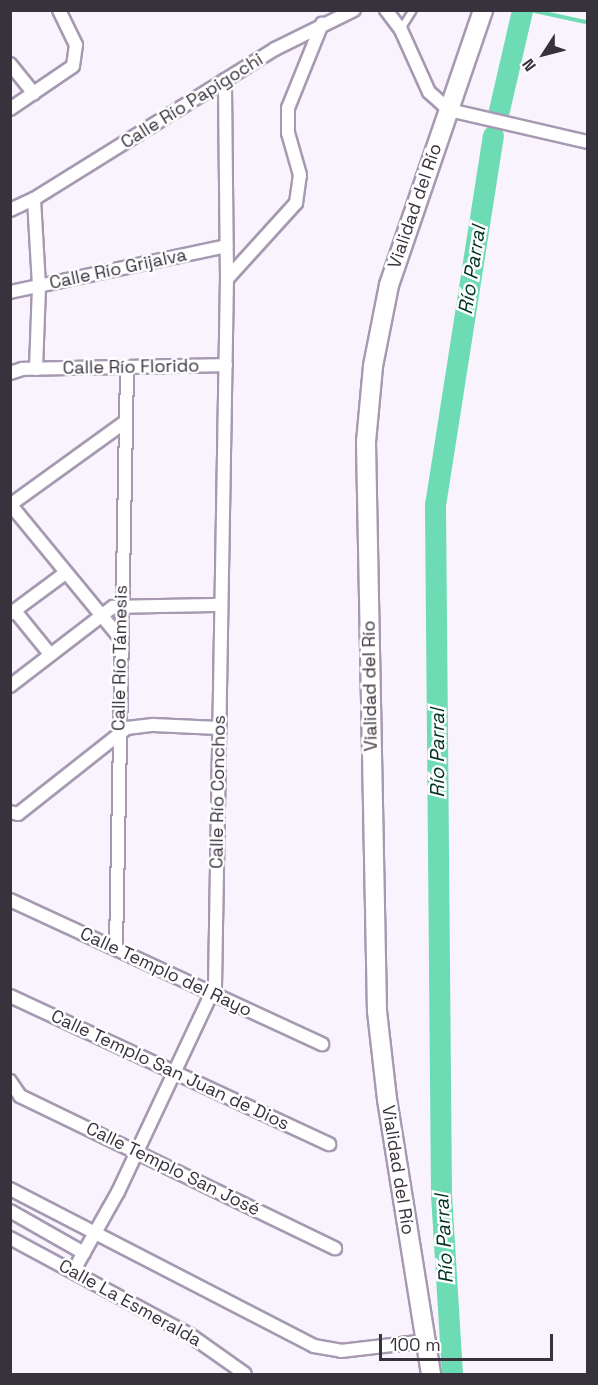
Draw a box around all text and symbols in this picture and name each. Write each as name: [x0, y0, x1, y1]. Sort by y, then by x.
north arrow: [514, 24, 574, 84]
street label: Calle Río Papigochi: [117, 49, 267, 153]
text: N: [517, 54, 541, 75]
street label: Vialidad del Río: [383, 141, 447, 271]
water label: Río Parral: [453, 224, 491, 316]
street label: Calle Río Grijalva: [47, 244, 189, 294]
street label: Calle Río Florido: [62, 355, 200, 379]
street label: Calle Río Támesis: [108, 585, 132, 731]
street label: Vialidad del Río: [358, 620, 382, 752]
water label: Río Parral: [425, 708, 449, 798]
street label: Calle Río Conchos: [206, 715, 230, 869]
street label: Calle Templo del Rayo: [76, 923, 256, 1021]
street label: Calle Templo San Juan de Dios: [47, 1005, 293, 1135]
street label: Vialidad del Río: [377, 1104, 419, 1236]
street label: Calle Templo San José: [82, 1117, 264, 1221]
water label: Río Parral: [430, 1194, 458, 1284]
street label: Calle La Esmeralda: [55, 1255, 205, 1351]
scale bar: [382, 1322, 556, 1360]
text: 100 m: [390, 1333, 441, 1356]

